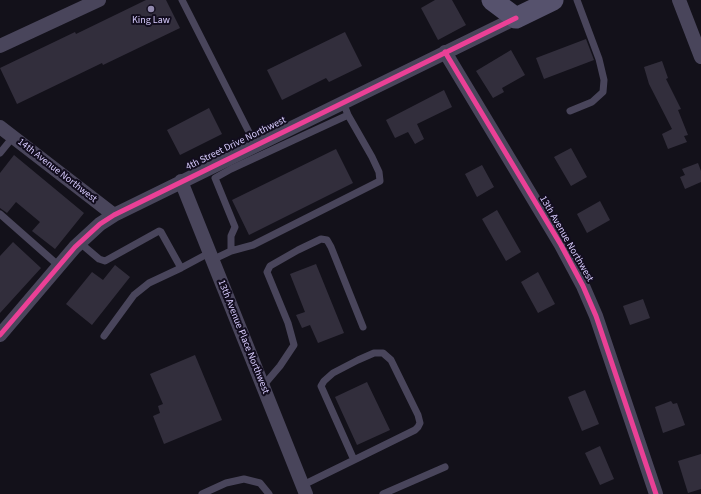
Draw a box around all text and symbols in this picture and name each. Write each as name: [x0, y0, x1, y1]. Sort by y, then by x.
marker: King Law: [146, 4, 156, 14]
place label: King Law: [132, 15, 170, 27]
street label: 4th Street Drive Northwest: [184, 114, 288, 174]
street label: 14th Avenue Northwest: [15, 136, 99, 206]
street label: 13th Avenue Northwest: [536, 194, 596, 284]
street label: 13th Avenue Place Northwest: [215, 278, 271, 396]

